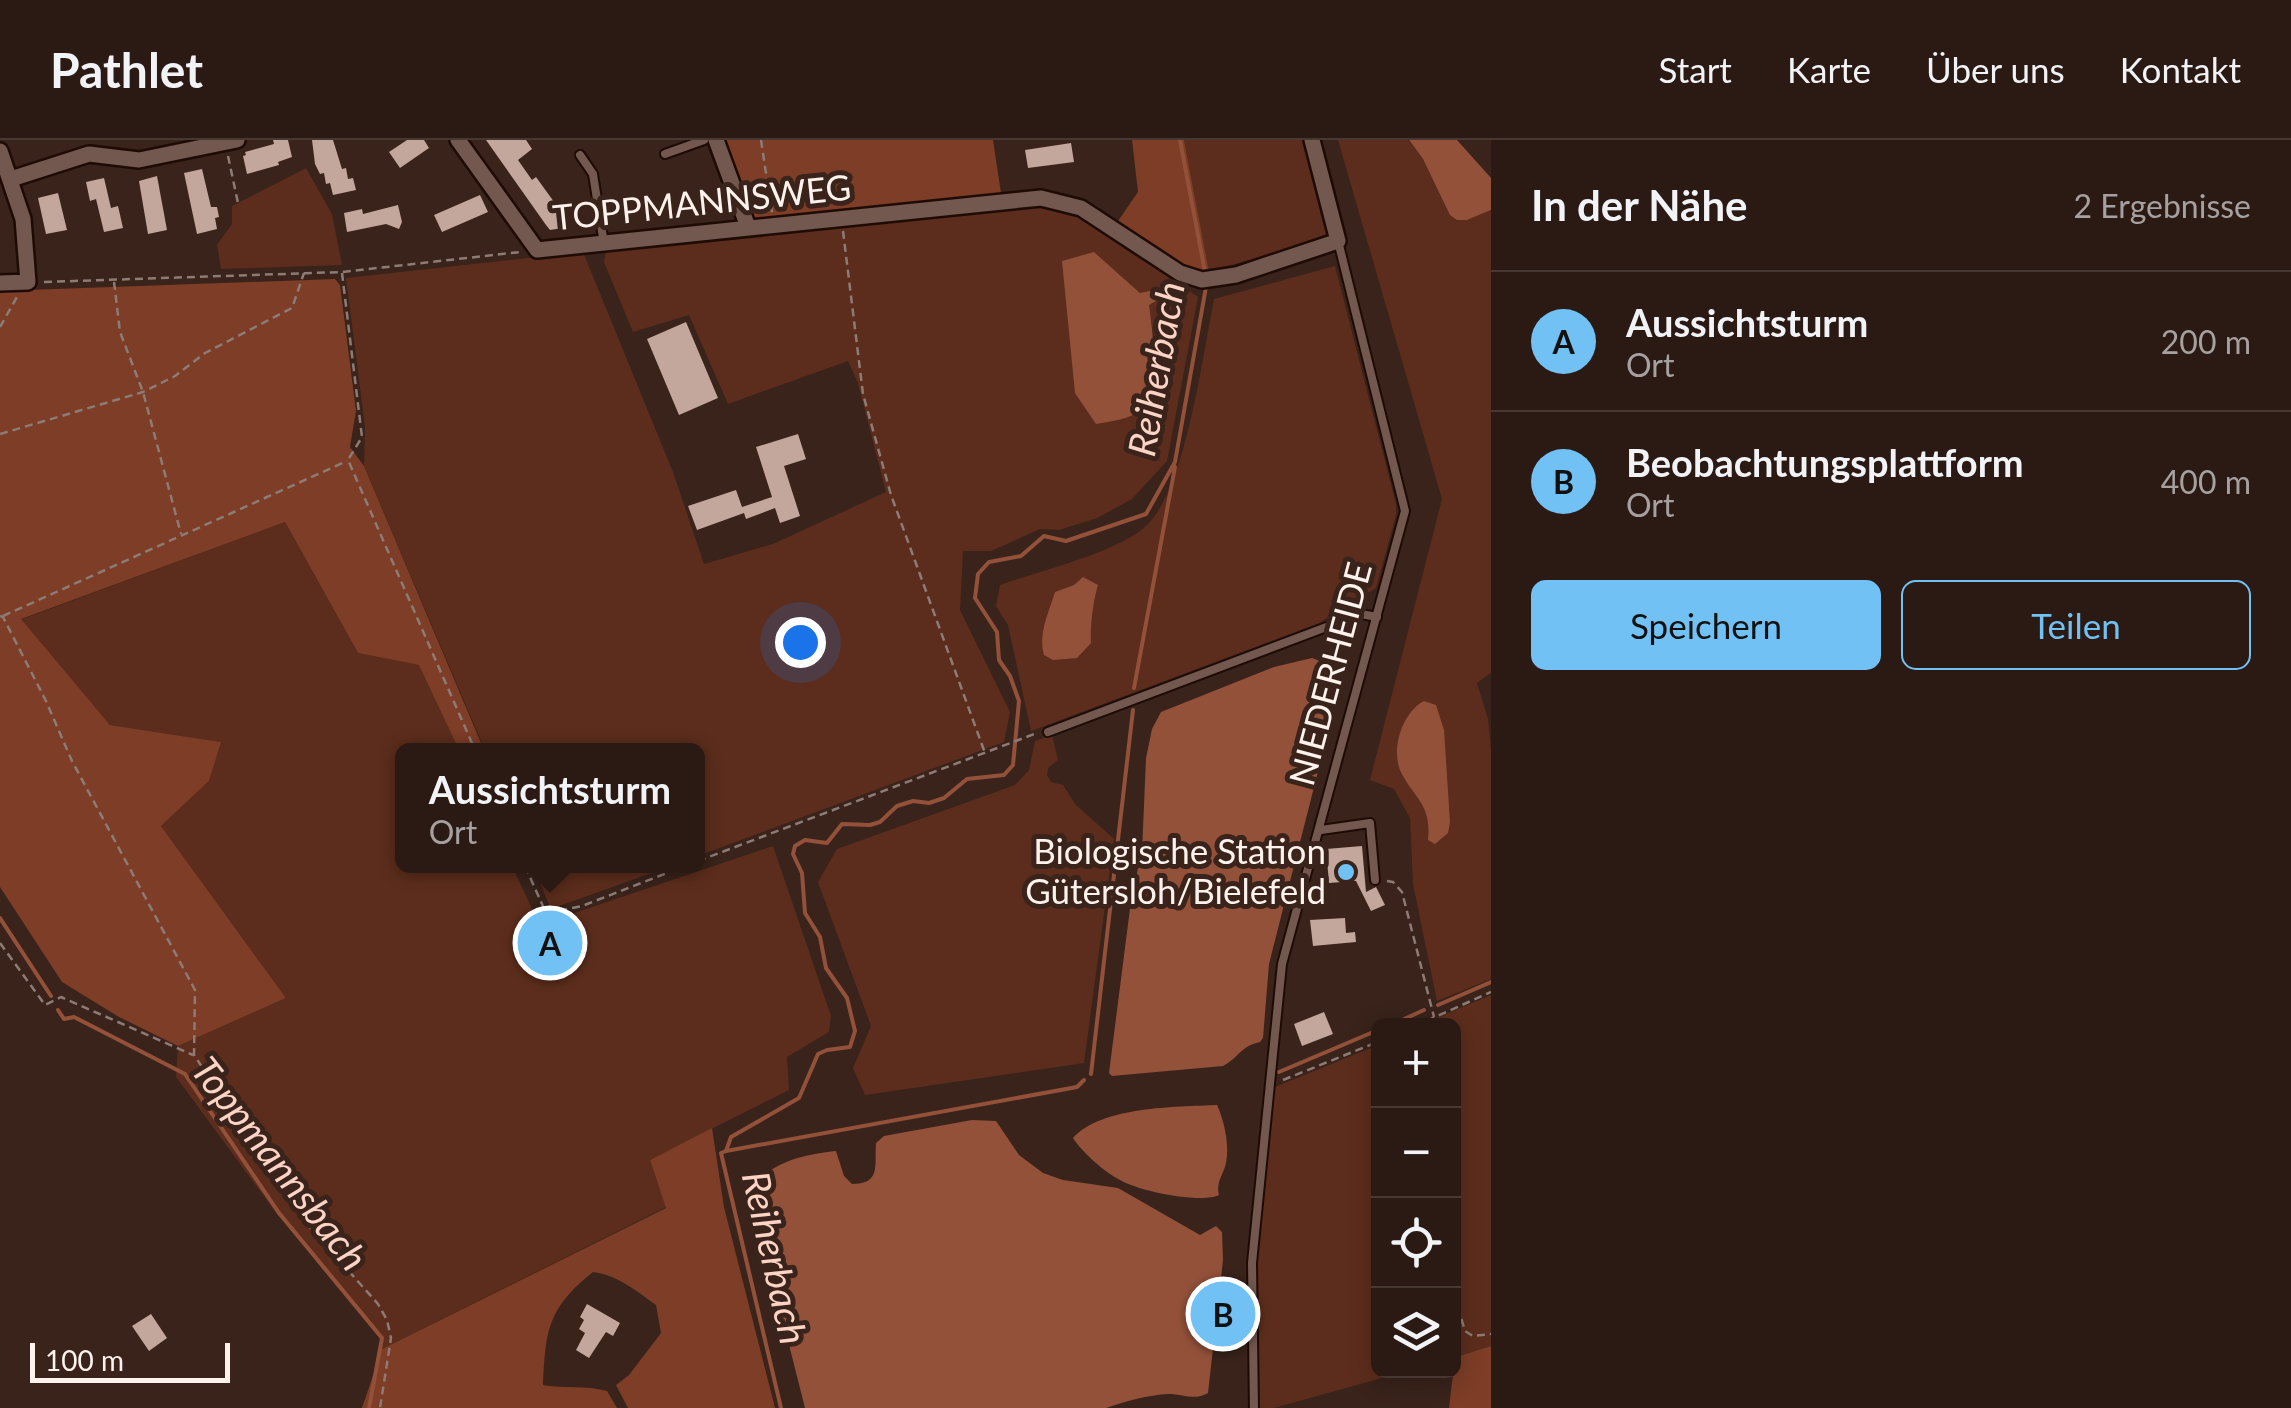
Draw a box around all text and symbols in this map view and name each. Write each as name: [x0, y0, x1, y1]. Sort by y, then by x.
text: Pathlet: [50, 41, 203, 98]
text: Start: [1658, 48, 1732, 90]
text: Karte: [1787, 48, 1871, 90]
text: Über uns: [1926, 48, 2065, 90]
text: Kontakt: [2120, 48, 2241, 90]
street label: TOPPMANNSWEG: [551, 164, 853, 238]
text: In der Nähe: [1531, 180, 1748, 230]
text: 2 Ergebnisse: [2074, 186, 2251, 225]
water label: Reiherbach: [1117, 278, 1193, 459]
text: Aussichtsturm: [1626, 299, 1868, 345]
text: A: [1552, 322, 1575, 361]
text: 200 m: [2161, 322, 2251, 361]
text: Ort: [1626, 345, 1674, 384]
text: Beobachtungsplattform: [1626, 439, 2024, 485]
text: B: [1553, 462, 1574, 501]
text: 400 m: [2161, 462, 2251, 501]
text: Ort: [1626, 485, 1674, 524]
street label: NIEDERHEIDE: [1279, 557, 1379, 790]
button: Speichern: [1531, 580, 1881, 670]
button: Teilen: [1901, 580, 2251, 670]
your location: [775, 617, 826, 668]
popup: [395, 743, 705, 873]
text: Aussichtsturm: [429, 766, 671, 812]
text: Ort: [429, 812, 477, 851]
place label: Biologische Station Gütersloh/Bielefeld: [1025, 829, 1326, 911]
marker: Biologische Station Gütersloh/Bielefeld: [1335, 861, 1357, 883]
pin: A: [518, 906, 582, 980]
map controls: [1371, 1018, 1461, 1378]
button: +: [1371, 1018, 1461, 1108]
water label: Toppmannsbach: [183, 1047, 378, 1279]
button: −: [1371, 1108, 1461, 1198]
water label: Reiherbach: [734, 1167, 818, 1349]
button: locate: [1371, 1198, 1461, 1288]
pin: B: [1190, 1276, 1256, 1352]
button: layers: [1371, 1288, 1461, 1378]
scale bar: [30, 1338, 230, 1382]
text: 100 m: [45, 1343, 124, 1377]

